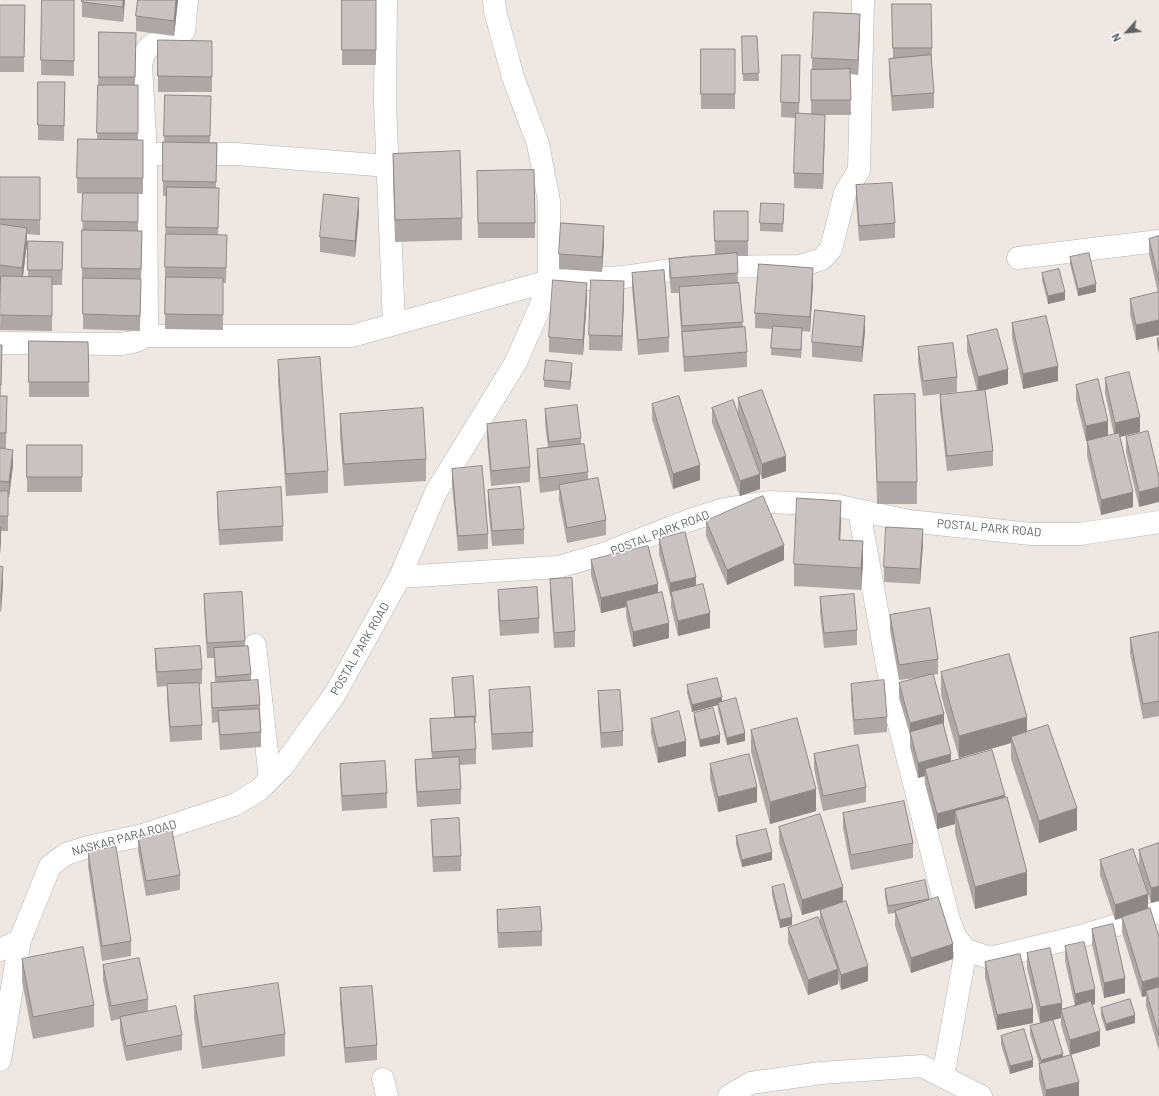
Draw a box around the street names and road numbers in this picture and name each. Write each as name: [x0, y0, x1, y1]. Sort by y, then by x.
street label: POSTAL PARK ROAD: [609, 508, 711, 558]
street label: POSTAL PARK ROAD: [936, 516, 1042, 540]
street label: POSTAL PARK ROAD: [328, 600, 392, 698]
street label: NASKAR PARA ROAD: [70, 817, 178, 859]

